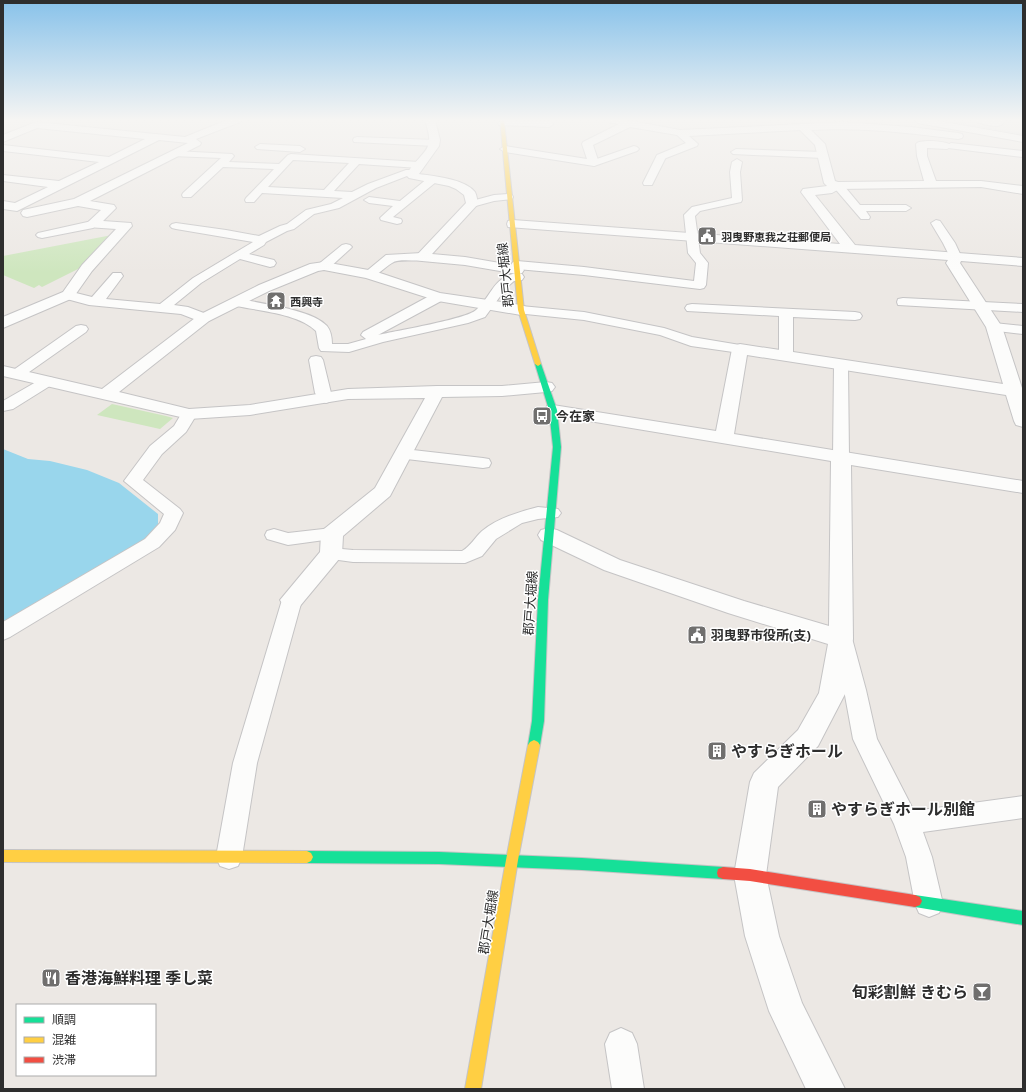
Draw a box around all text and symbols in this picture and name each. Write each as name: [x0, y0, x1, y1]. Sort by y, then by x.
public building icon: 羽曳野恵我之荘郵便局: [696, 225, 718, 247]
place label: 羽曳野恵我之荘郵便局: [721, 229, 831, 244]
street label: 郡戸大堀線: [493, 242, 517, 308]
temple icon: 西興寺: [265, 290, 287, 312]
place label: 西興寺: [290, 294, 323, 309]
bus stop icon: 今在家: [531, 405, 553, 427]
place label: 今在家: [556, 407, 595, 425]
street label: 郡戸大堀線: [519, 570, 541, 636]
public building icon: 羽曳野市役所(支): [686, 624, 708, 646]
place label: 羽曳野市役所(支): [711, 626, 811, 644]
building icon: やすらぎホール: [706, 740, 728, 762]
place label: やすらぎホール: [731, 740, 843, 762]
building icon: やすらぎホール別館: [806, 798, 828, 820]
place label: やすらぎホール別館: [831, 798, 975, 820]
street label: 郡戸大堀線: [474, 888, 502, 956]
restaurant icon: 香港海鮮料理 季し菜: [40, 967, 62, 989]
place label: 香港海鮮料理 季し菜: [65, 967, 213, 989]
place label: 旬彩割鮮 きむら: [852, 981, 968, 1003]
bar icon: 旬彩割鮮 きむら: [971, 981, 993, 1003]
legend: [16, 1004, 156, 1076]
text: 順調: [52, 1011, 76, 1028]
text: 混雑: [52, 1031, 76, 1048]
text: 渋滞: [52, 1051, 76, 1068]

